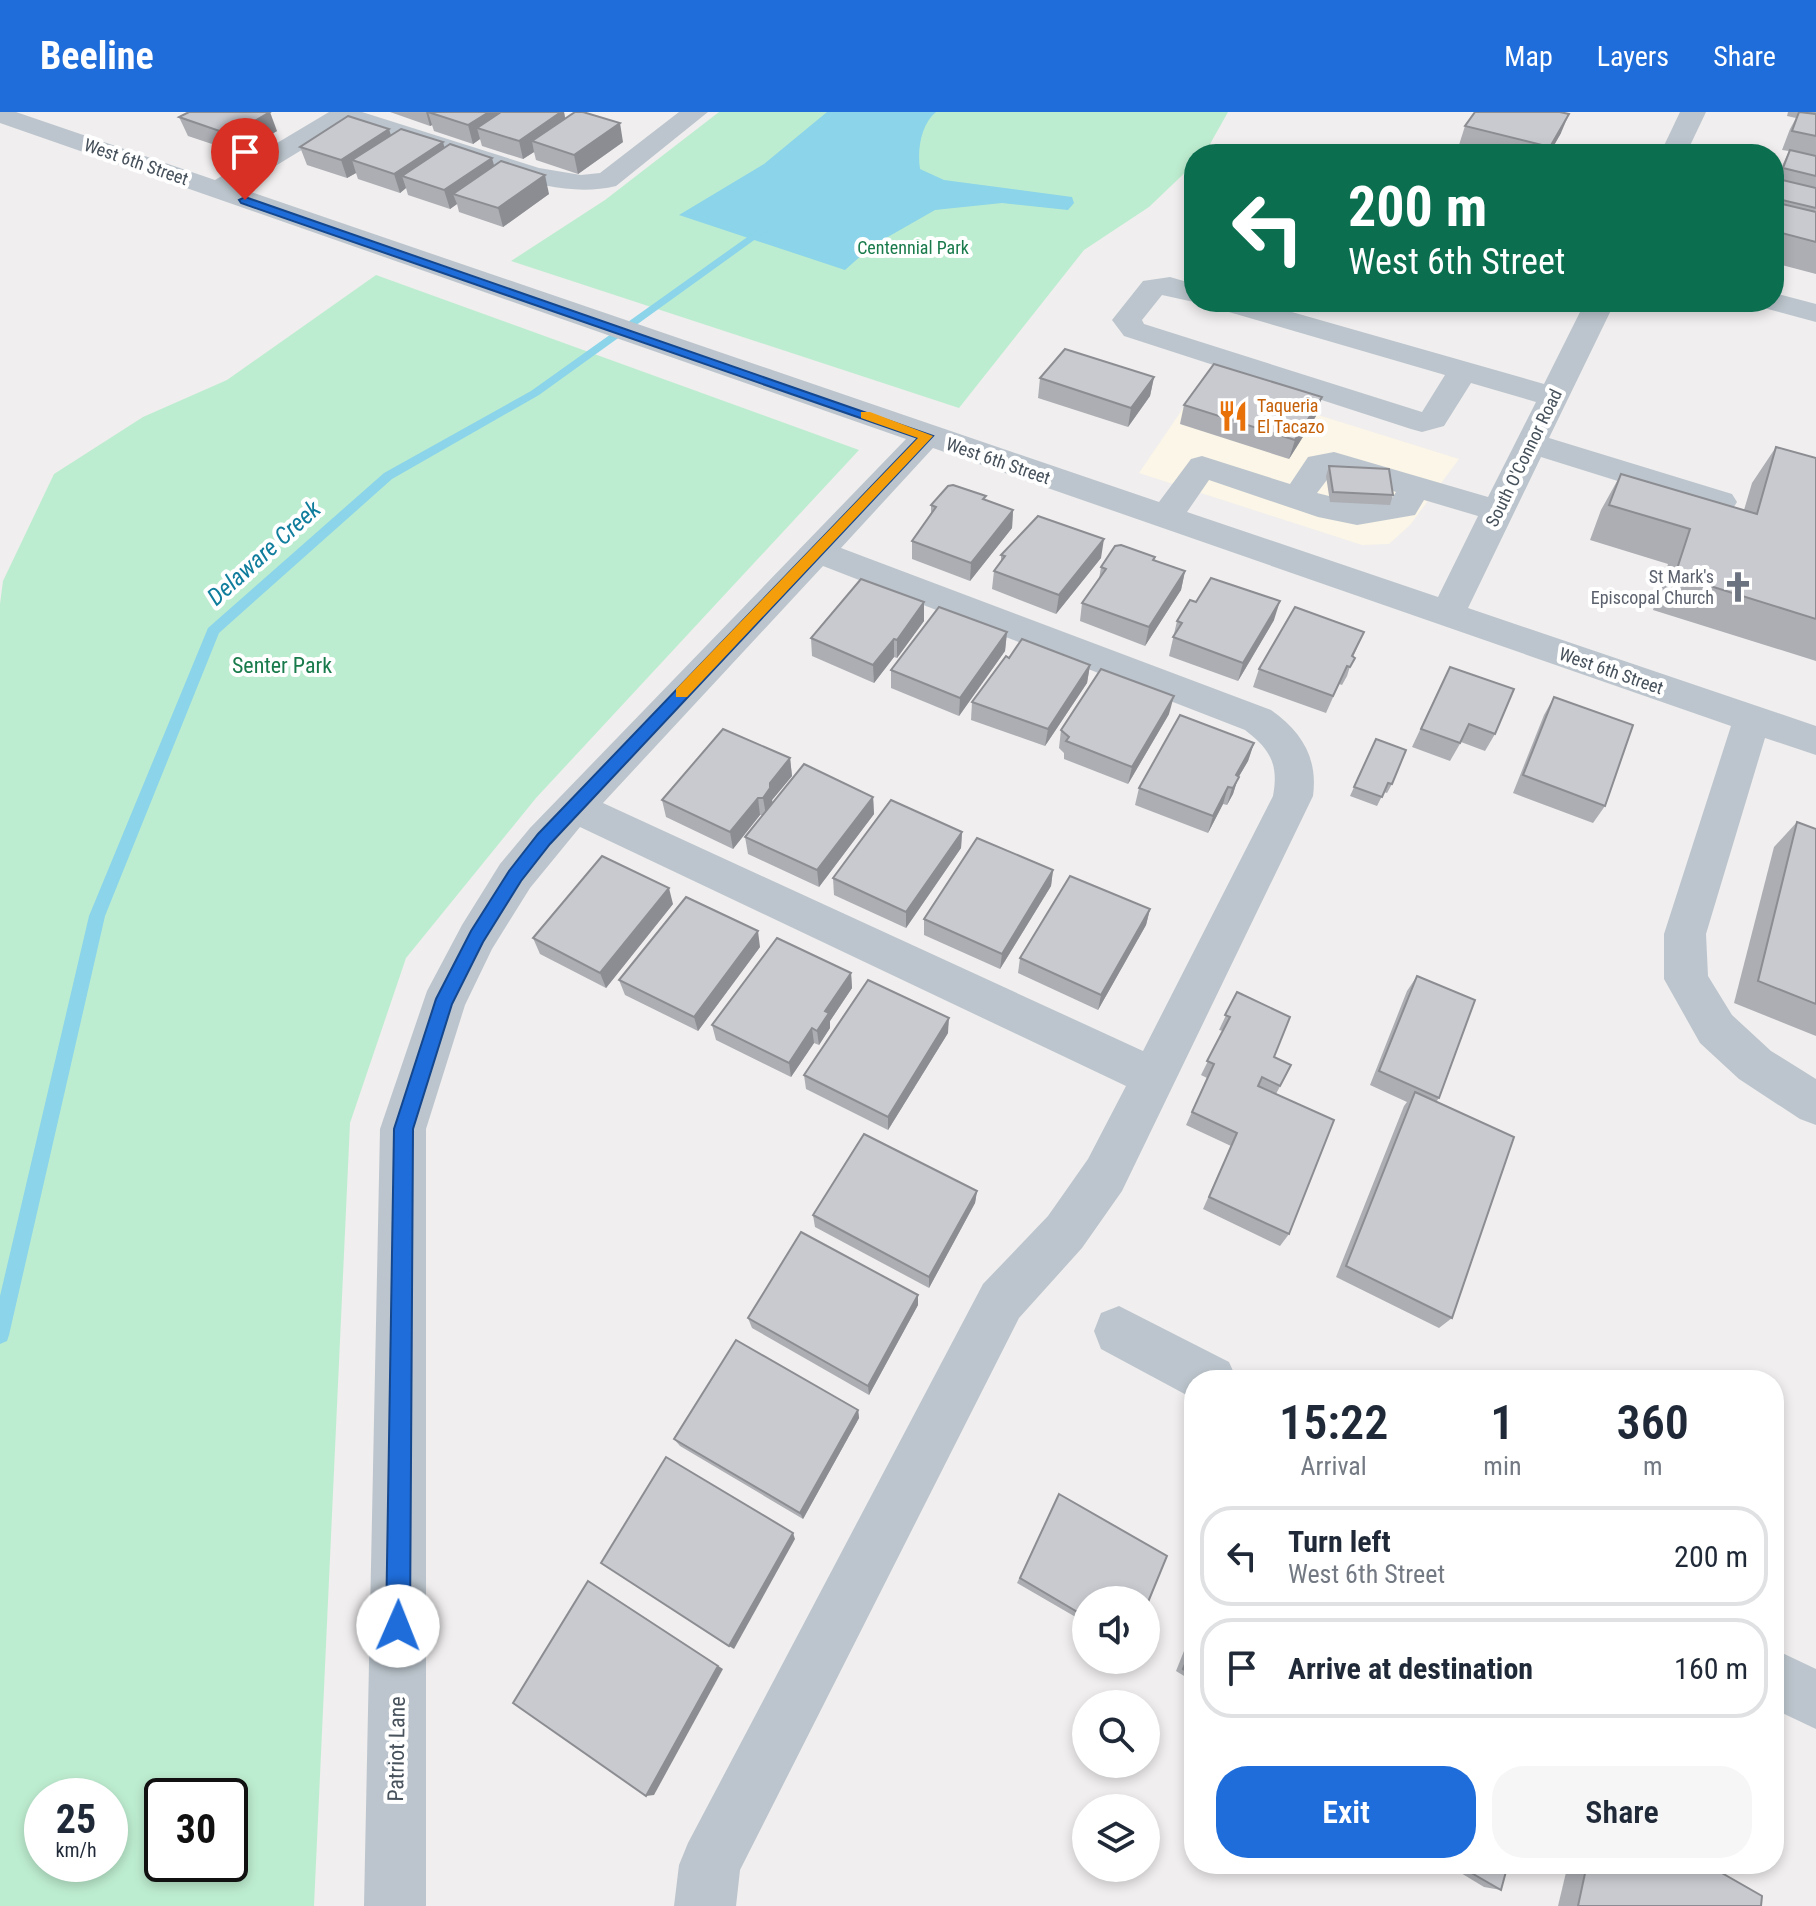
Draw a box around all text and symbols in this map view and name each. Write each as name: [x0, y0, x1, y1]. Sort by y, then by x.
text: Beeline: [40, 34, 154, 78]
text: Map: [1504, 40, 1553, 73]
text: Layers: [1597, 40, 1669, 73]
text: Share: [1713, 40, 1776, 73]
pin: [211, 118, 279, 200]
icon: arrive: [223, 130, 267, 174]
street label: West 6th Street: [81, 134, 191, 189]
text: 200 m: [1348, 174, 1487, 240]
icon: left: [1216, 176, 1320, 280]
park label: Centennial Park: [857, 237, 969, 258]
text: West 6th Street: [1348, 241, 1566, 283]
street label: South O'Connor Road: [1481, 385, 1566, 530]
place label: Taqueria El Tacazo: [1257, 395, 1325, 437]
restaurant icon: Taqueria El Tacazo: [1216, 399, 1250, 433]
street label: West 6th Street: [943, 433, 1053, 488]
water label: Delaware Creek: [202, 495, 327, 611]
place label: St Mark's Episcopal Church: [1591, 566, 1714, 608]
church icon: St Mark's Episcopal Church: [1721, 570, 1755, 604]
street label: West 6th Street: [1556, 643, 1666, 698]
park label: Senter Park: [232, 653, 332, 678]
text: 15:22: [1279, 1394, 1388, 1451]
text: 1: [1490, 1394, 1514, 1451]
text: 360: [1617, 1394, 1689, 1451]
text: Arrival: [1301, 1451, 1367, 1481]
text: min: [1483, 1451, 1521, 1481]
text: m: [1643, 1451, 1663, 1481]
text: Turn left: [1288, 1524, 1391, 1559]
icon: left: [1220, 1534, 1264, 1578]
text: 200 m: [1674, 1539, 1748, 1574]
text: West 6th Street: [1288, 1559, 1445, 1589]
position arrow: [356, 1584, 440, 1668]
map controls: [1072, 1586, 1160, 1882]
button: sound: [1072, 1586, 1160, 1674]
icon: arrive: [1220, 1646, 1264, 1690]
text: Arrive at destination: [1288, 1651, 1533, 1686]
text: 160 m: [1674, 1651, 1748, 1686]
button: search: [1072, 1690, 1160, 1778]
street label: Patriot Lane: [383, 1696, 410, 1802]
button: Exit: [1216, 1766, 1476, 1858]
button: Share: [1492, 1766, 1752, 1858]
speed limit sign: 30: [144, 1778, 248, 1882]
button: layers: [1072, 1794, 1160, 1882]
text: 25: [56, 1796, 96, 1843]
text: km/h: [55, 1838, 97, 1862]

